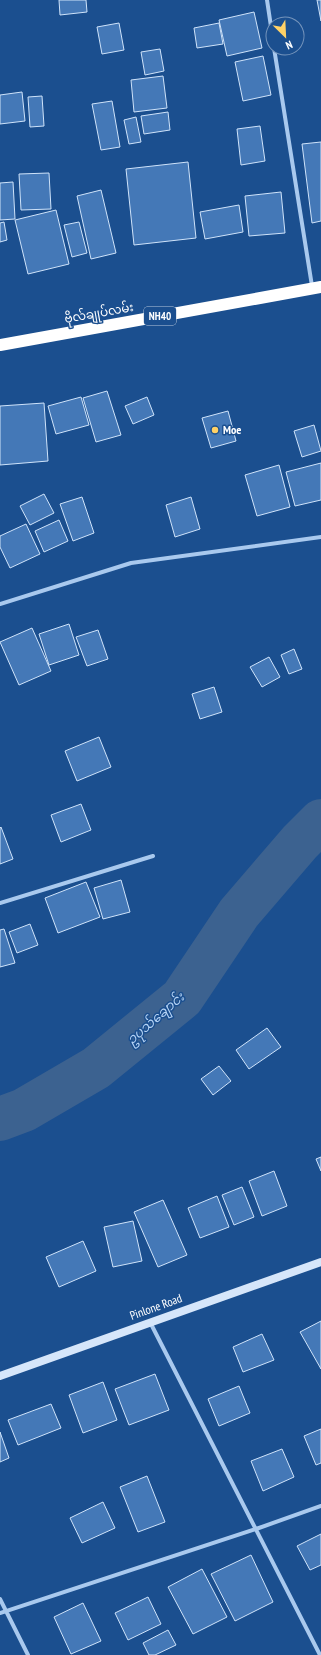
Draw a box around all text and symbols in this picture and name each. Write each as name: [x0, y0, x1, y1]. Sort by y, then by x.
north arrow: [265, 16, 305, 56]
text: N: [283, 38, 295, 53]
street label: ဗိုလ်ချုပ်လမ်း: [63, 298, 135, 329]
road number: NH40: [144, 307, 176, 325]
place label: Moe: [223, 422, 241, 437]
marker: Moe: [210, 425, 220, 435]
water label: ဥပုသ်ချောင်း: [122, 987, 191, 1050]
street label: Pinlone Road: [128, 1290, 184, 1323]

